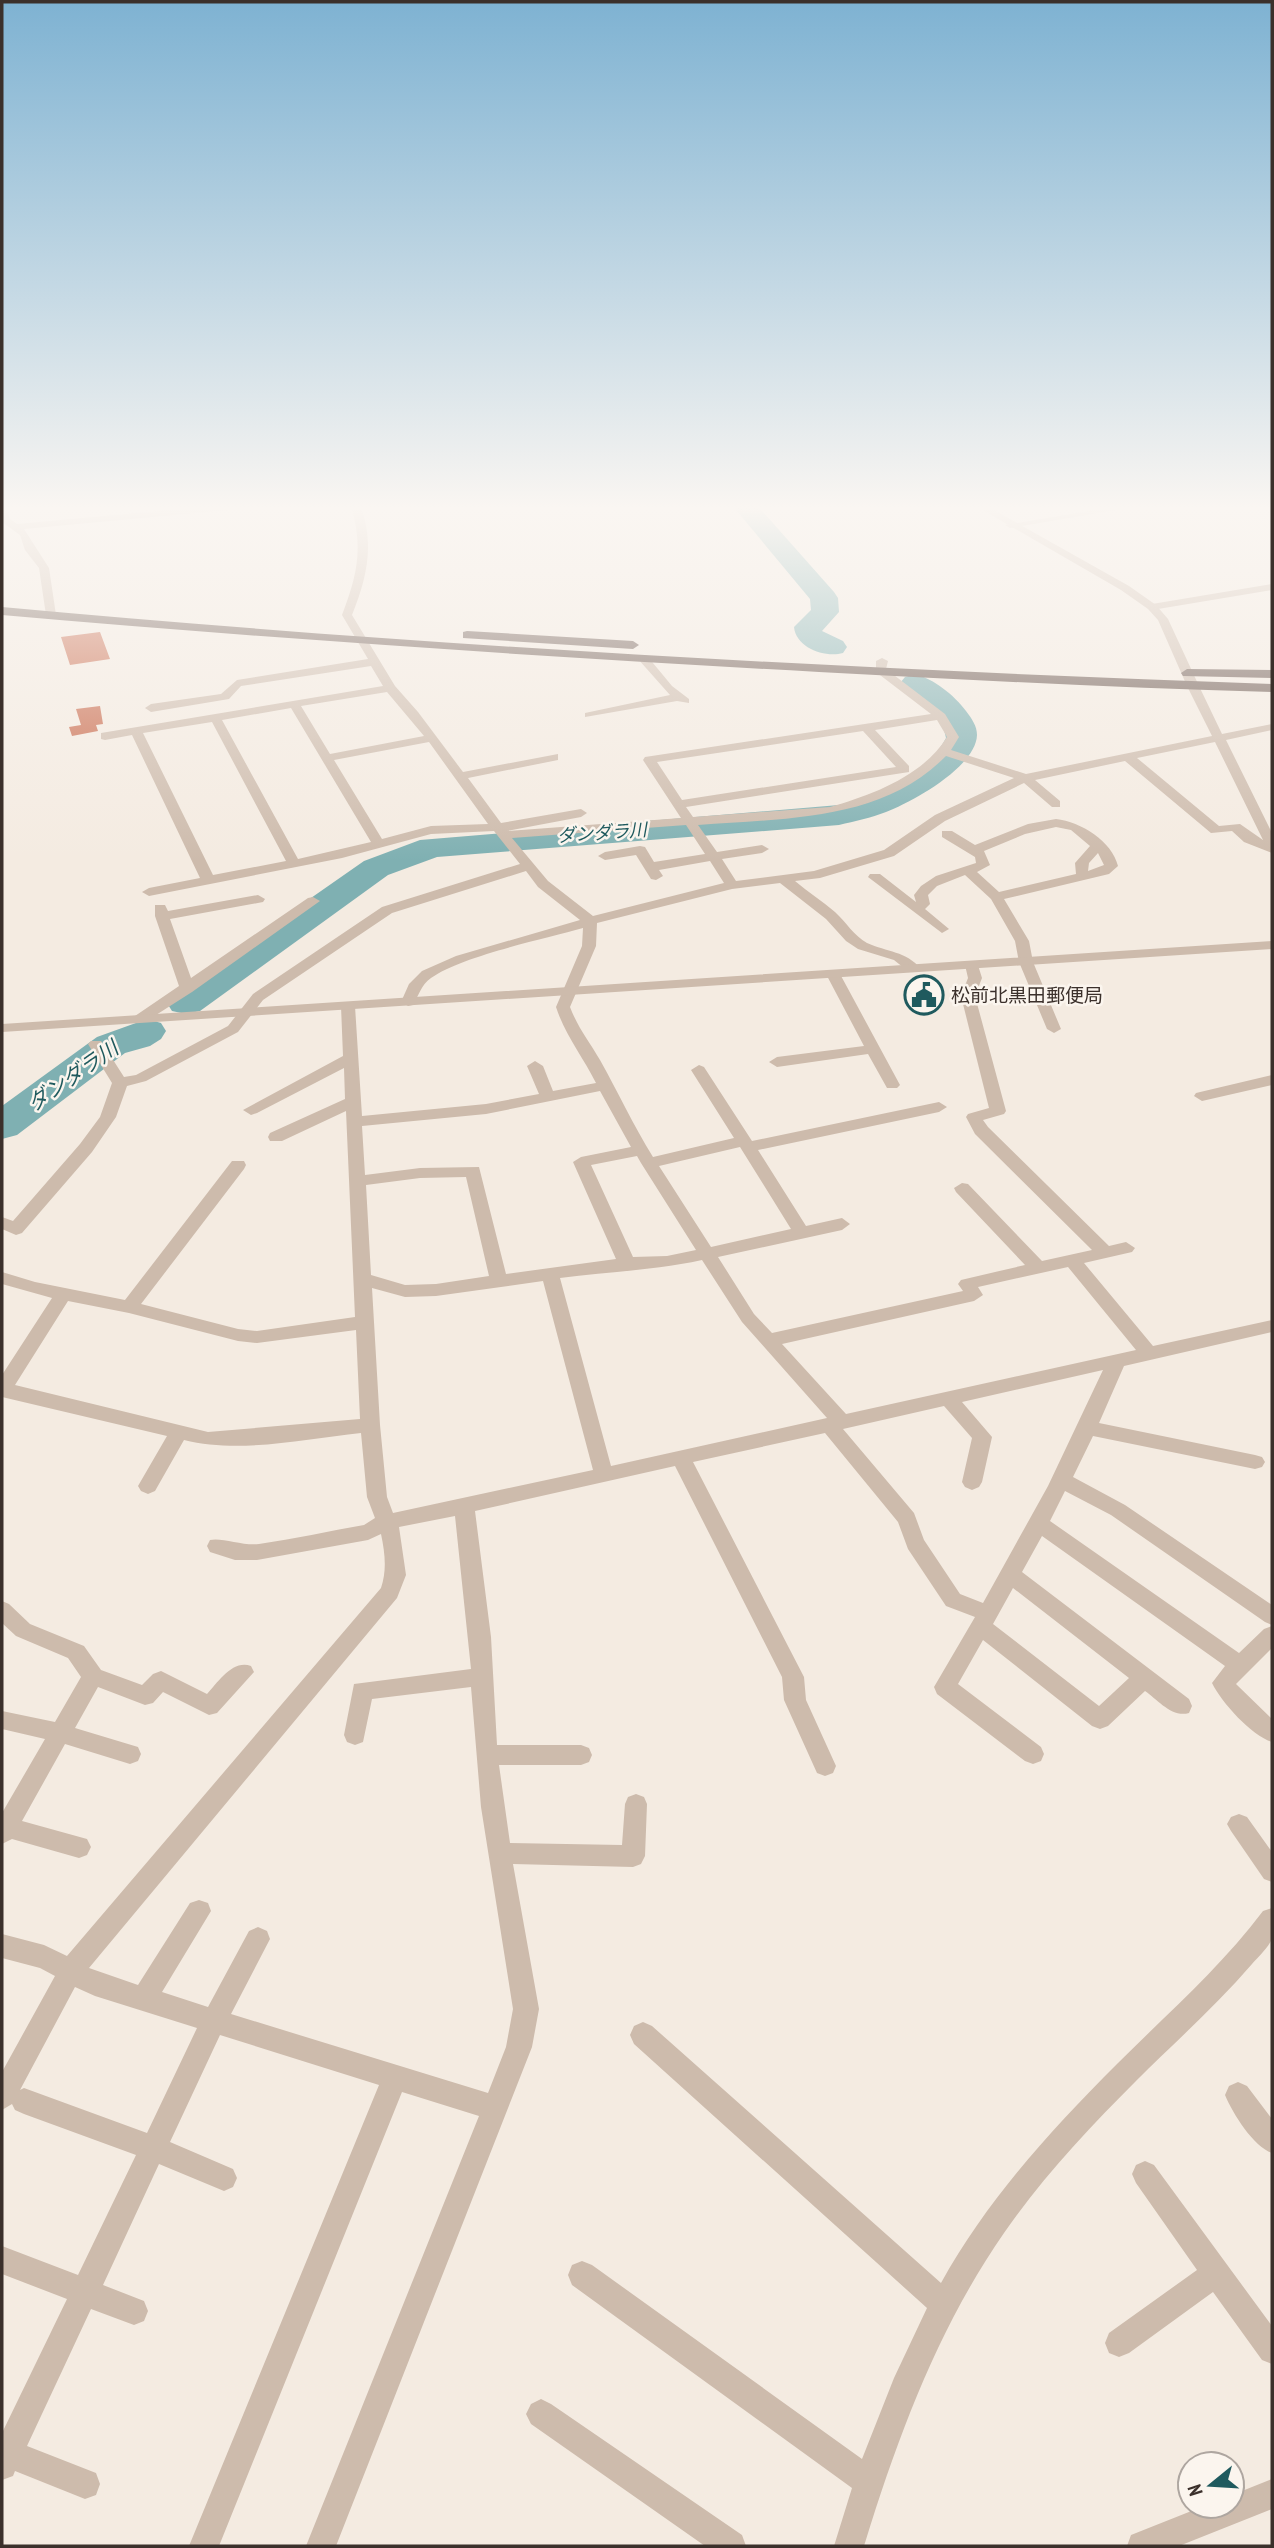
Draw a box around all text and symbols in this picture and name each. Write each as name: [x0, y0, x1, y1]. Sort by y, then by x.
water label: ダンダラ川: [556, 818, 650, 847]
public building icon: 松前北黒田郵便局: [903, 974, 945, 1016]
place label: 松前北黒田郵便局: [951, 983, 1103, 1007]
water label: ダンダラ川: [22, 1033, 125, 1117]
north arrow: [1176, 2450, 1246, 2520]
text: N: [1182, 2482, 1208, 2499]

